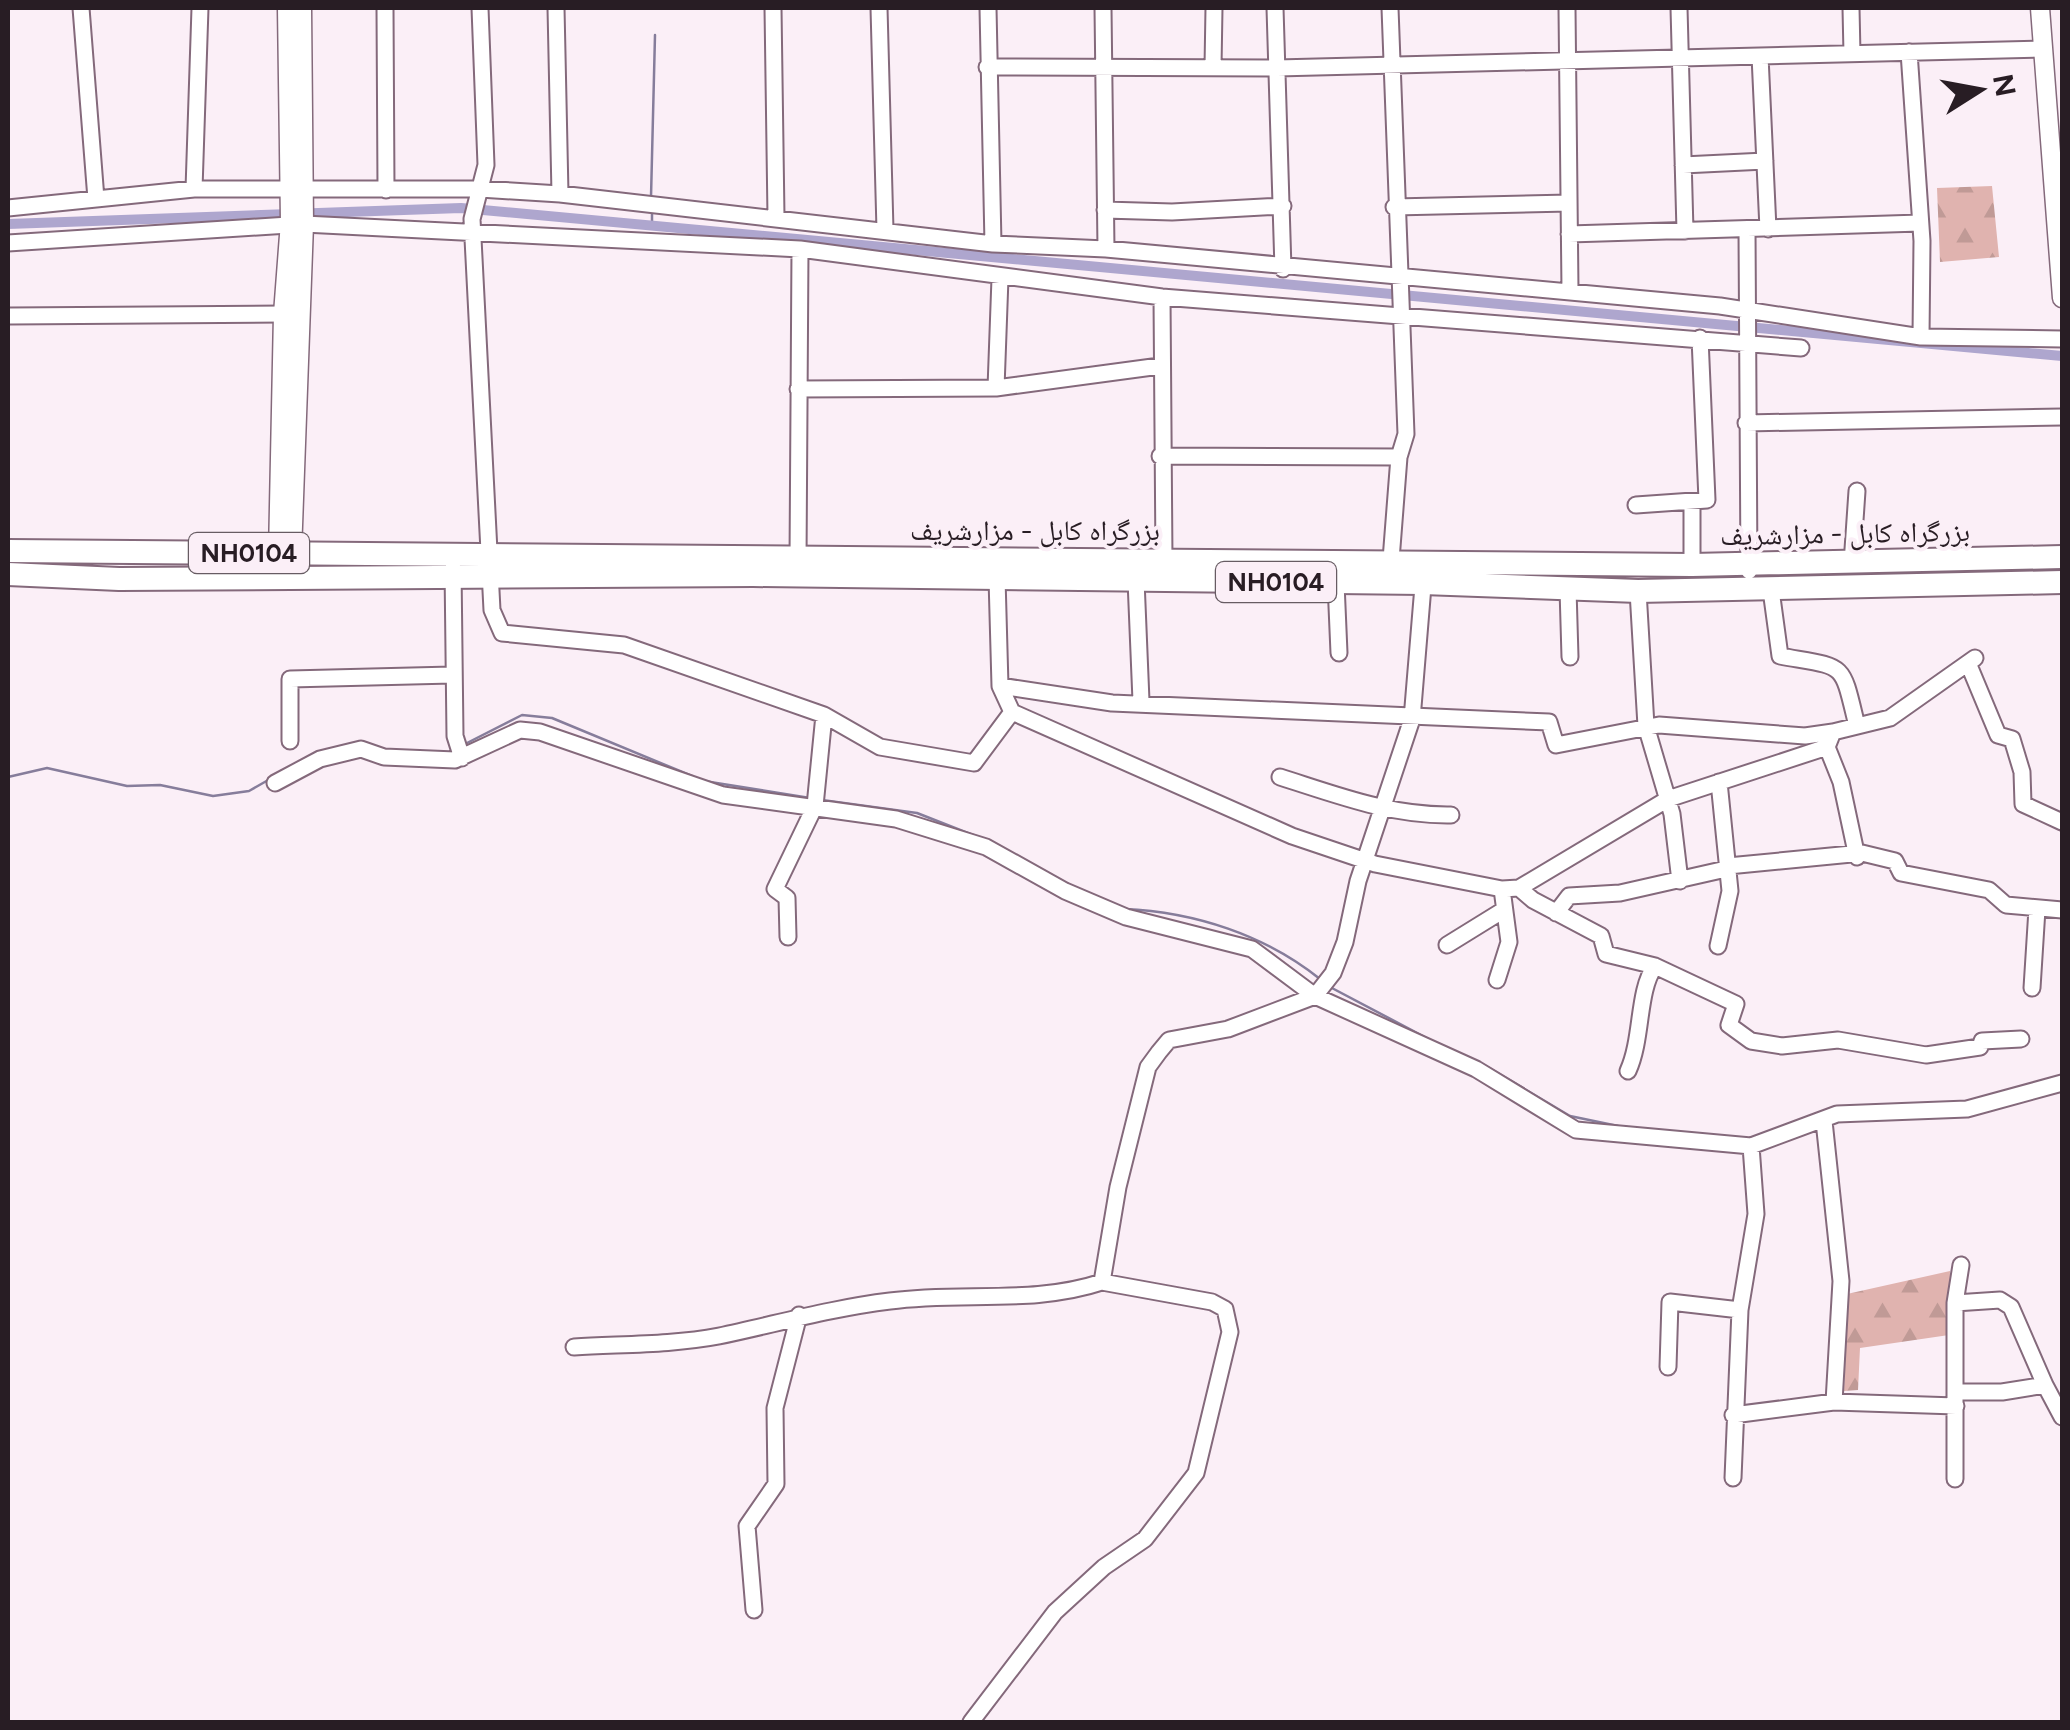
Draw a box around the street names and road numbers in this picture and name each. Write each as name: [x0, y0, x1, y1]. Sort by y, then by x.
street label: بزرگراه کابل - مزارشریف: [910, 513, 1160, 548]
street label: بزرگراه کابل - مزارشریف: [1720, 514, 1970, 553]
road number: NH0104: [189, 533, 309, 573]
road number: NH0104: [1216, 562, 1336, 602]

